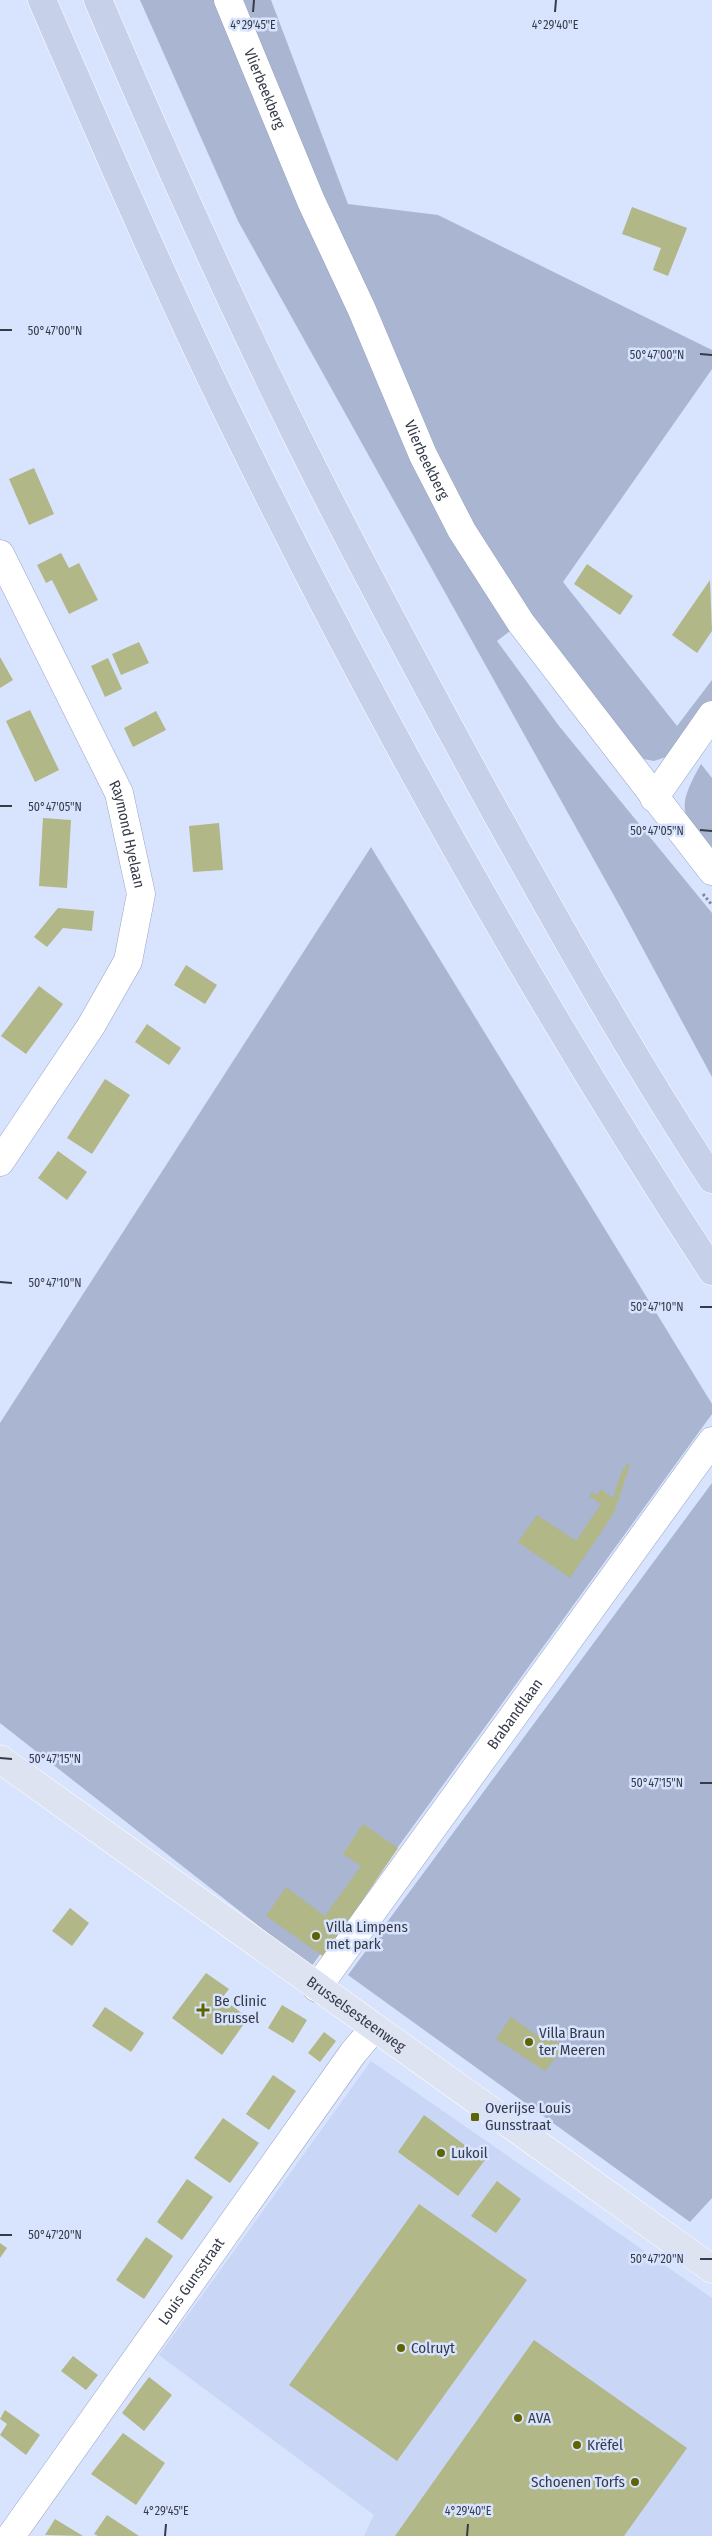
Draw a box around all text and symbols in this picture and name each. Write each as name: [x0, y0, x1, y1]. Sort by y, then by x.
text: 4°29'45"E: [230, 18, 276, 32]
text: 4°29'40"E: [532, 18, 579, 32]
street label: Vlierbeekberg: [240, 46, 289, 132]
text: 50°47'00"N: [28, 324, 82, 338]
text: 50°47'00"N: [630, 348, 684, 362]
street label: Vlierbeekberg: [400, 418, 453, 502]
street label: Raymond Hyelaan: [105, 777, 148, 890]
text: 50°47'05"N: [28, 800, 82, 814]
text: 50°47'05"N: [630, 824, 684, 838]
text: 50°47'10"N: [29, 1276, 82, 1290]
text: 50°47'10"N: [631, 1300, 684, 1314]
street label: Brabandtlaan: [483, 1675, 546, 1753]
text: 50°47'15"N: [29, 1752, 81, 1766]
text: 50°47'15"N: [631, 1776, 683, 1790]
place label: Villa Limpens met park: [326, 1918, 408, 1953]
marker: Villa Limpens met park: [310, 1930, 322, 1942]
street label: Brusselsesteenweg: [303, 1973, 409, 2056]
place label: Be Clinic Brussel: [214, 1992, 267, 2027]
marker: Be Clinic Brussel: [196, 2003, 210, 2017]
place label: Villa Braun ter Meeren: [539, 2024, 605, 2059]
marker: Villa Braun ter Meeren: [523, 2036, 535, 2048]
place label: Overijse Louis Gunsstraat: [485, 2099, 571, 2134]
marker: Overijse Louis Gunsstraat: [469, 2111, 481, 2123]
place label: Lukoil: [451, 2144, 488, 2162]
marker: Lukoil: [435, 2147, 447, 2159]
text: 50°47'20"N: [28, 2228, 82, 2242]
street label: Louis Gunsstraat: [154, 2234, 228, 2328]
text: 50°47'20"N: [630, 2252, 684, 2266]
place label: Colruyt: [411, 2339, 455, 2357]
marker: Colruyt: [395, 2342, 407, 2354]
place label: AVA: [528, 2409, 551, 2427]
marker: AVA: [512, 2412, 524, 2424]
place label: Krëfel: [587, 2436, 623, 2454]
marker: Krëfel: [571, 2439, 583, 2451]
place label: Schoenen Torfs: [531, 2473, 625, 2491]
marker: Schoenen Torfs: [629, 2476, 641, 2488]
text: 4°29'45"E: [143, 2504, 189, 2518]
text: 4°29'40"E: [445, 2504, 492, 2518]

